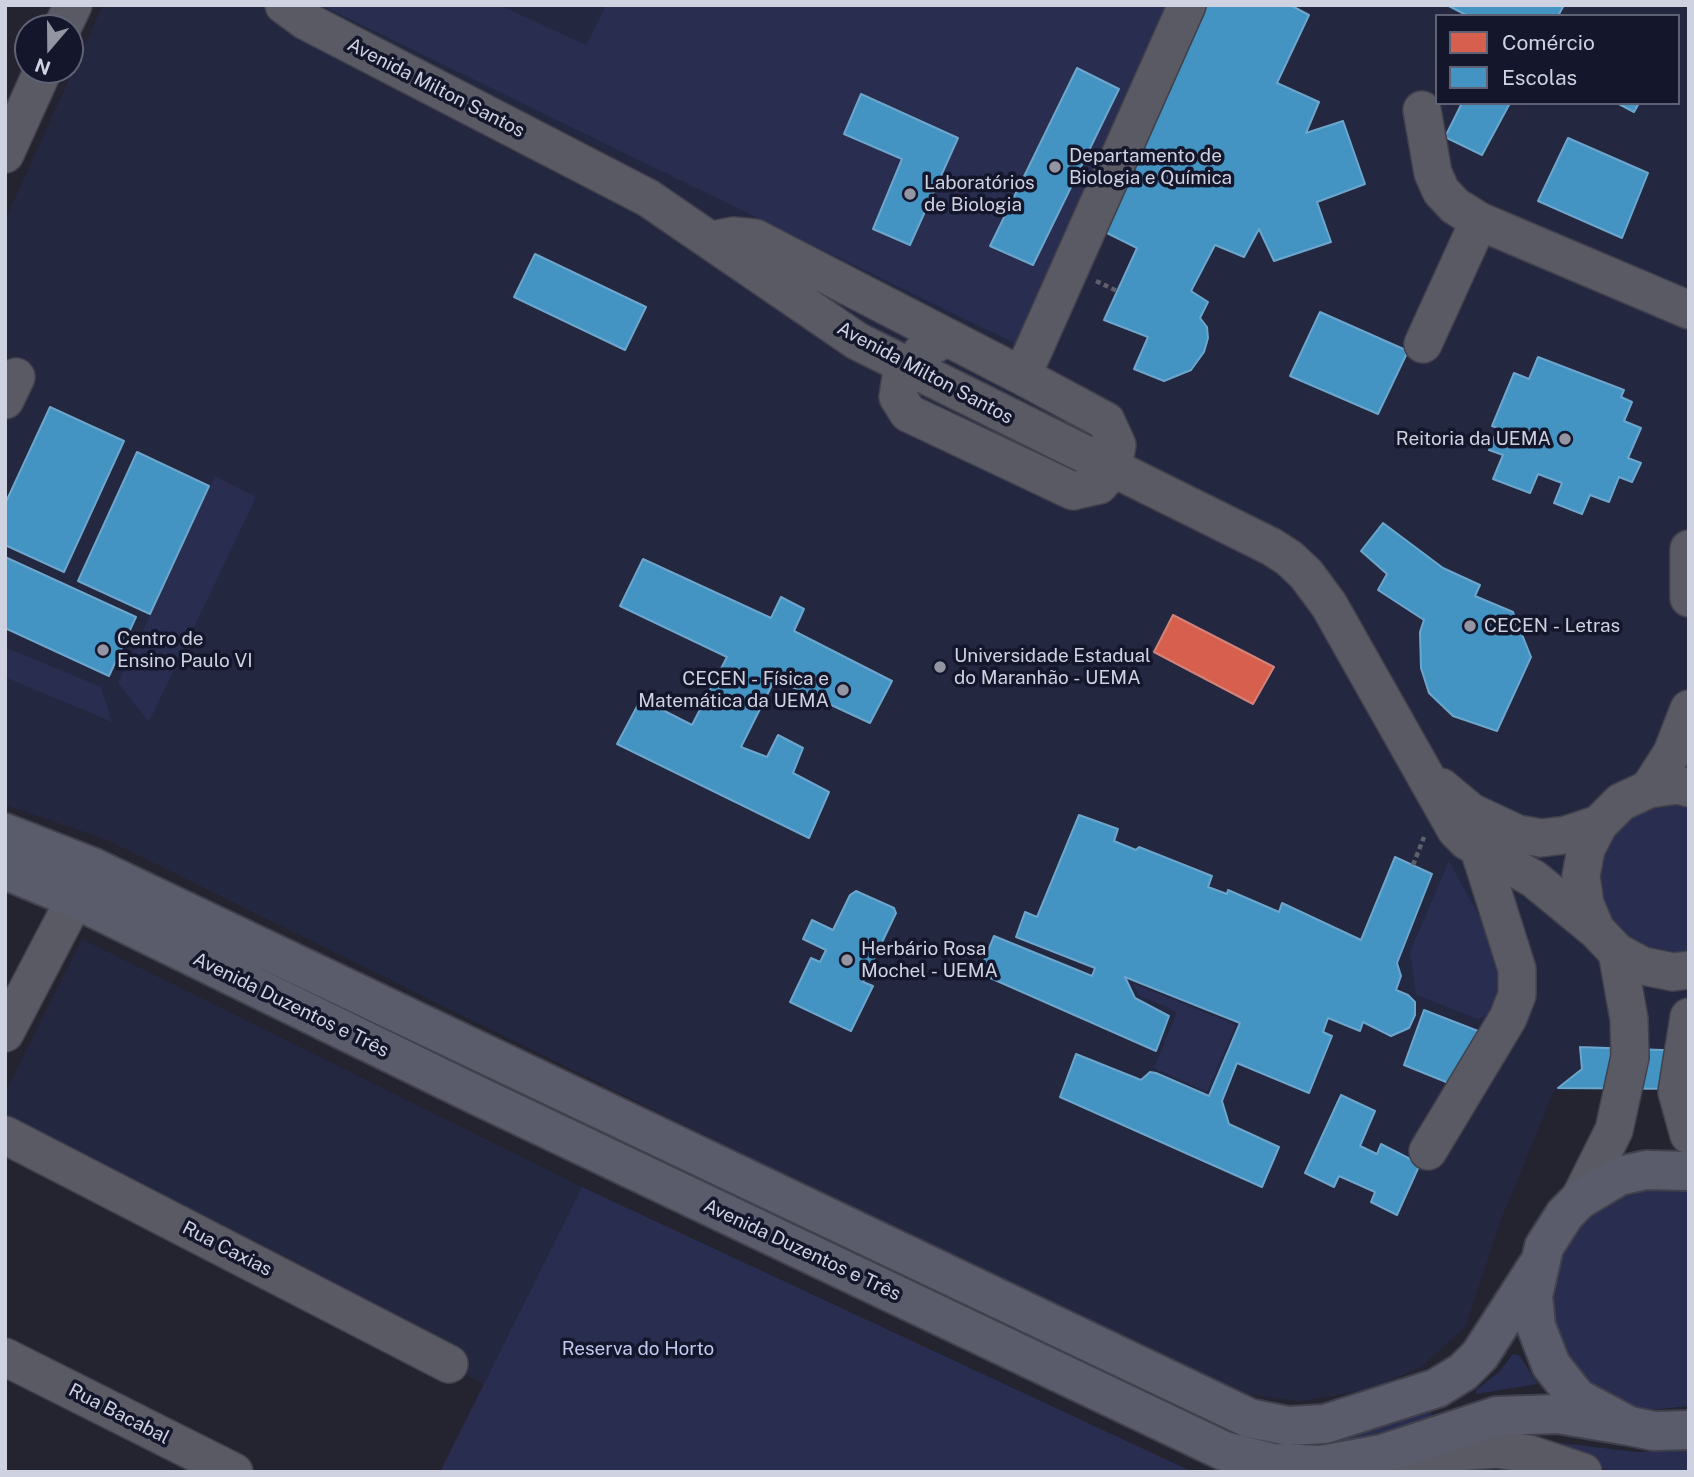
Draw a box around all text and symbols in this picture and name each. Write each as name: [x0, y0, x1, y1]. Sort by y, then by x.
north arrow: [14, 14, 84, 84]
legend: [1435, 14, 1680, 105]
text: Comércio: [1502, 30, 1595, 55]
street label: Avenida Milton Santos: [344, 33, 528, 143]
text: N: [32, 54, 53, 80]
text: Escolas: [1502, 65, 1577, 90]
place label: Departamento de Biologia e Química: [1069, 145, 1232, 189]
marker: Departamento de Biologia e Química: [1047, 159, 1063, 175]
place label: Laboratórios de Biologia: [924, 172, 1035, 216]
marker: Laboratórios de Biologia: [902, 186, 918, 202]
street label: Avenida Milton Santos: [833, 317, 1017, 429]
place label: Reitoria da UEMA: [1396, 428, 1551, 450]
marker: Reitoria da UEMA: [1557, 431, 1573, 447]
place label: CECEN - Letras: [1484, 615, 1620, 637]
marker: CECEN - Letras: [1462, 618, 1478, 634]
place label: Centro de Ensino Paulo VI: [117, 628, 253, 672]
marker: Centro de Ensino Paulo VI: [95, 642, 111, 658]
place label: Universidade Estadual do Maranhão - UEMA: [954, 645, 1151, 689]
marker: Universidade Estadual do Maranhão - UEMA: [932, 659, 948, 675]
place label: CECEN - Física e Matemática da UEMA: [638, 668, 829, 712]
marker: CECEN - Física e Matemática da UEMA: [835, 682, 851, 698]
place label: Herbário Rosa Mochel - UEMA: [861, 938, 998, 982]
street label: Avenida Duzentos e Três: [189, 948, 393, 1062]
marker: Herbário Rosa Mochel - UEMA: [839, 952, 855, 968]
street label: Avenida Duzentos e Três: [700, 1194, 904, 1306]
street label: Rua Caxias: [178, 1217, 276, 1281]
park label: Reserva do Horto: [562, 1338, 714, 1360]
street label: Rua Bacabal: [65, 1379, 173, 1449]

